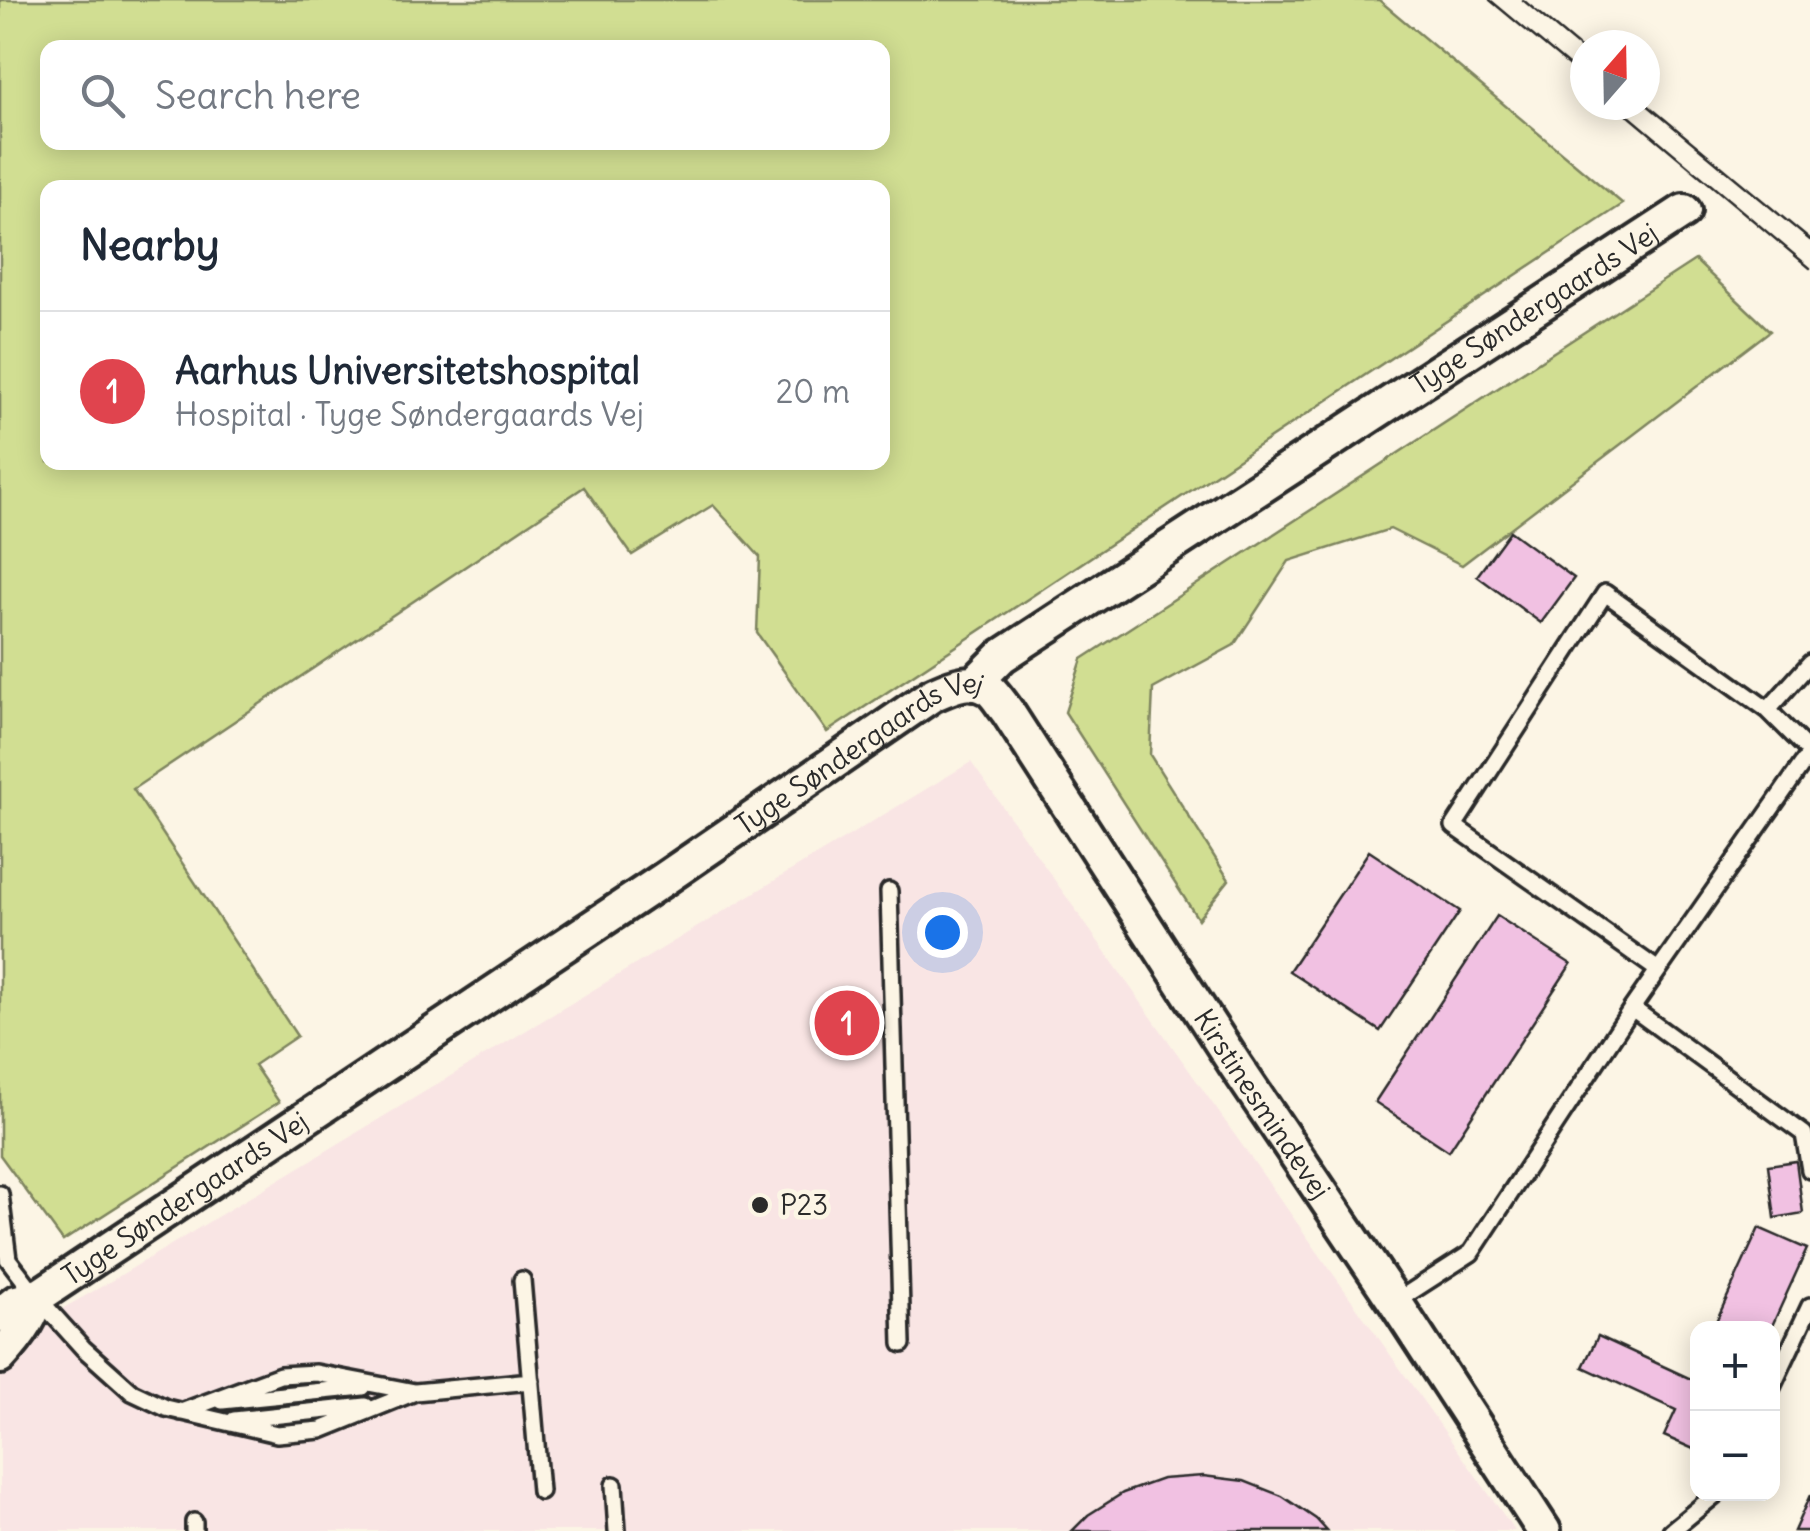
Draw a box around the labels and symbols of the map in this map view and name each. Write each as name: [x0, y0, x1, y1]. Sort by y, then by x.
north arrow: [1570, 30, 1660, 120]
street label: Tyge Søndergaards Vej: [1404, 215, 1665, 403]
street label: Tyge Søndergaards Vej: [728, 665, 988, 843]
your location: [917, 907, 968, 958]
pin: 1: [814, 986, 880, 1060]
street label: Kirstinesmindevej: [1186, 1002, 1338, 1206]
street label: Tyge Søndergaards Vej: [55, 1103, 315, 1293]
place label: P23: [780, 1187, 828, 1223]
marker: P23: [749, 1194, 771, 1216]

